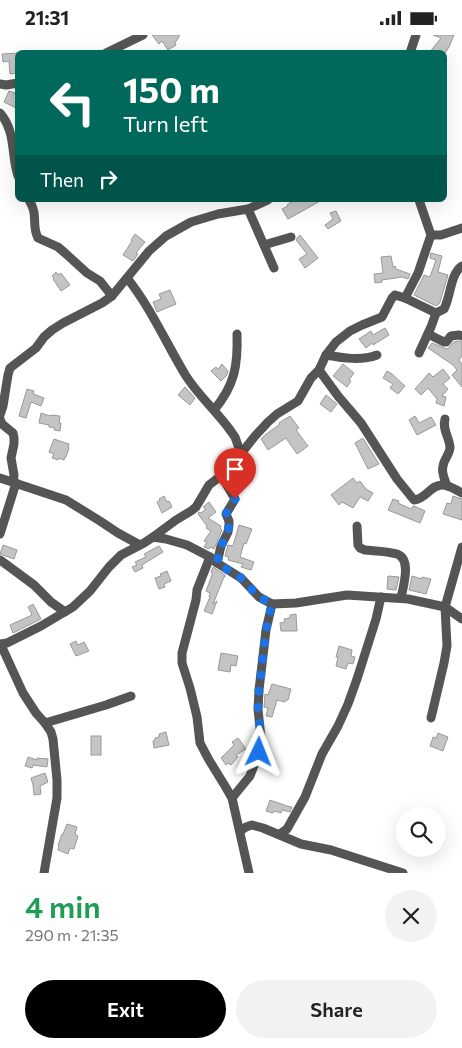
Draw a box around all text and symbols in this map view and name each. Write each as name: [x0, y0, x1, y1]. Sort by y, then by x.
text: 21:31: [25, 6, 69, 29]
text: 150 m: [123, 67, 220, 110]
icon: left: [40, 70, 105, 135]
text: Turn left: [123, 110, 208, 137]
icon: right: [94, 165, 122, 193]
text: Then: [40, 168, 84, 191]
pin: [214, 448, 256, 499]
icon: arrive: [221, 455, 249, 483]
position arrow: [232, 725, 284, 777]
map controls: [396, 807, 446, 857]
button: search: [396, 807, 446, 857]
text: 4 min: [25, 887, 101, 924]
button: close: [385, 890, 437, 942]
text: 290 m · 21:35: [25, 925, 119, 944]
button: Exit: [25, 980, 226, 1038]
button: Share: [236, 980, 437, 1038]

